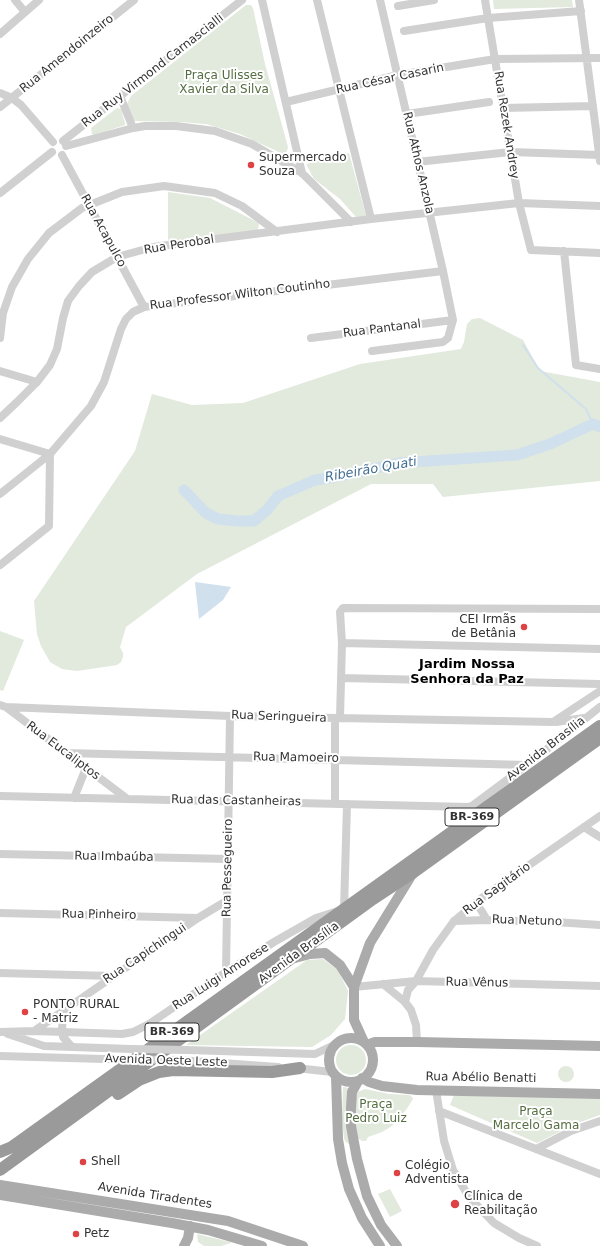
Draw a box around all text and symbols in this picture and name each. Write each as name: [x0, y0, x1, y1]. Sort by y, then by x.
street label: Rua Ruy Virmond Carnascialli: [79, 11, 227, 131]
street label: Rua Amendoinzeiro: [17, 12, 117, 96]
street label: Rua César Casarin: [335, 61, 445, 97]
park label: Praça Ulisses Xavier da Silva: [179, 69, 269, 97]
street label: Rua Rezek Andrey: [490, 70, 522, 180]
street label: Rua Athos Anzola: [399, 111, 437, 215]
place label: Supermercado Souza: [259, 151, 347, 179]
marker: Supermercado Souza: [246, 160, 256, 170]
street label: Rua Acapulco: [77, 192, 129, 270]
street label: Rua Perobal: [143, 232, 215, 258]
street label: Rua Professor Wilton Coutinho: [149, 277, 331, 313]
street label: Rua Pantanal: [342, 317, 422, 341]
water label: Ribeirão Quati: [324, 454, 418, 486]
place label: CEI Irmãs de Betânia: [451, 613, 516, 641]
marker: CEI Irmãs de Betânia: [519, 622, 529, 632]
district label: Jardim Nossa Senhora da Paz: [410, 657, 524, 688]
street label: Rua Seringueira: [231, 708, 327, 726]
street label: Avenida Brasília: [504, 714, 588, 784]
street label: Rua Eucaliptos: [23, 719, 103, 783]
street label: Rua Mamoeiro: [253, 750, 339, 766]
street label: Rua das Castanheiras: [171, 793, 301, 809]
road number: BR-369: [445, 808, 499, 826]
street label: Rua Pessegueiro: [220, 819, 236, 917]
street label: Rua Imbaúba: [74, 849, 154, 865]
street label: Rua Sagitário: [460, 860, 534, 918]
street label: Rua Pinheiro: [61, 907, 137, 923]
street label: Rua Netuno: [492, 913, 562, 929]
street label: Avenida Brasília: [256, 919, 342, 987]
street label: Rua Capichingui: [101, 921, 189, 987]
street label: Rua Luigi Amorese: [170, 941, 272, 1013]
street label: Rua Vênus: [446, 975, 508, 991]
place label: PONTO RURAL - Matriz: [33, 998, 119, 1026]
marker: PONTO RURAL - Matriz: [20, 1007, 30, 1017]
road number: BR-369: [145, 1023, 199, 1041]
street label: Avenida Oeste Leste: [104, 1052, 228, 1070]
street label: Rua Abélio Benatti: [425, 1070, 537, 1086]
park label: Praça Pedro Luiz: [345, 1098, 407, 1126]
park label: Praça Marcelo Gama: [493, 1105, 579, 1133]
place label: Shell: [91, 1155, 120, 1169]
marker: Shell: [78, 1157, 88, 1167]
place label: Colégio Adventista: [405, 1159, 469, 1187]
marker: Colégio Adventista: [392, 1168, 402, 1178]
street label: Avenida Tiradentes: [97, 1180, 213, 1212]
place label: Clínica de Reabilitação: [464, 1190, 538, 1218]
marker: Clínica de Reabilitação: [449, 1198, 461, 1210]
place label: Petz: [84, 1227, 109, 1241]
marker: Petz: [71, 1229, 81, 1239]

